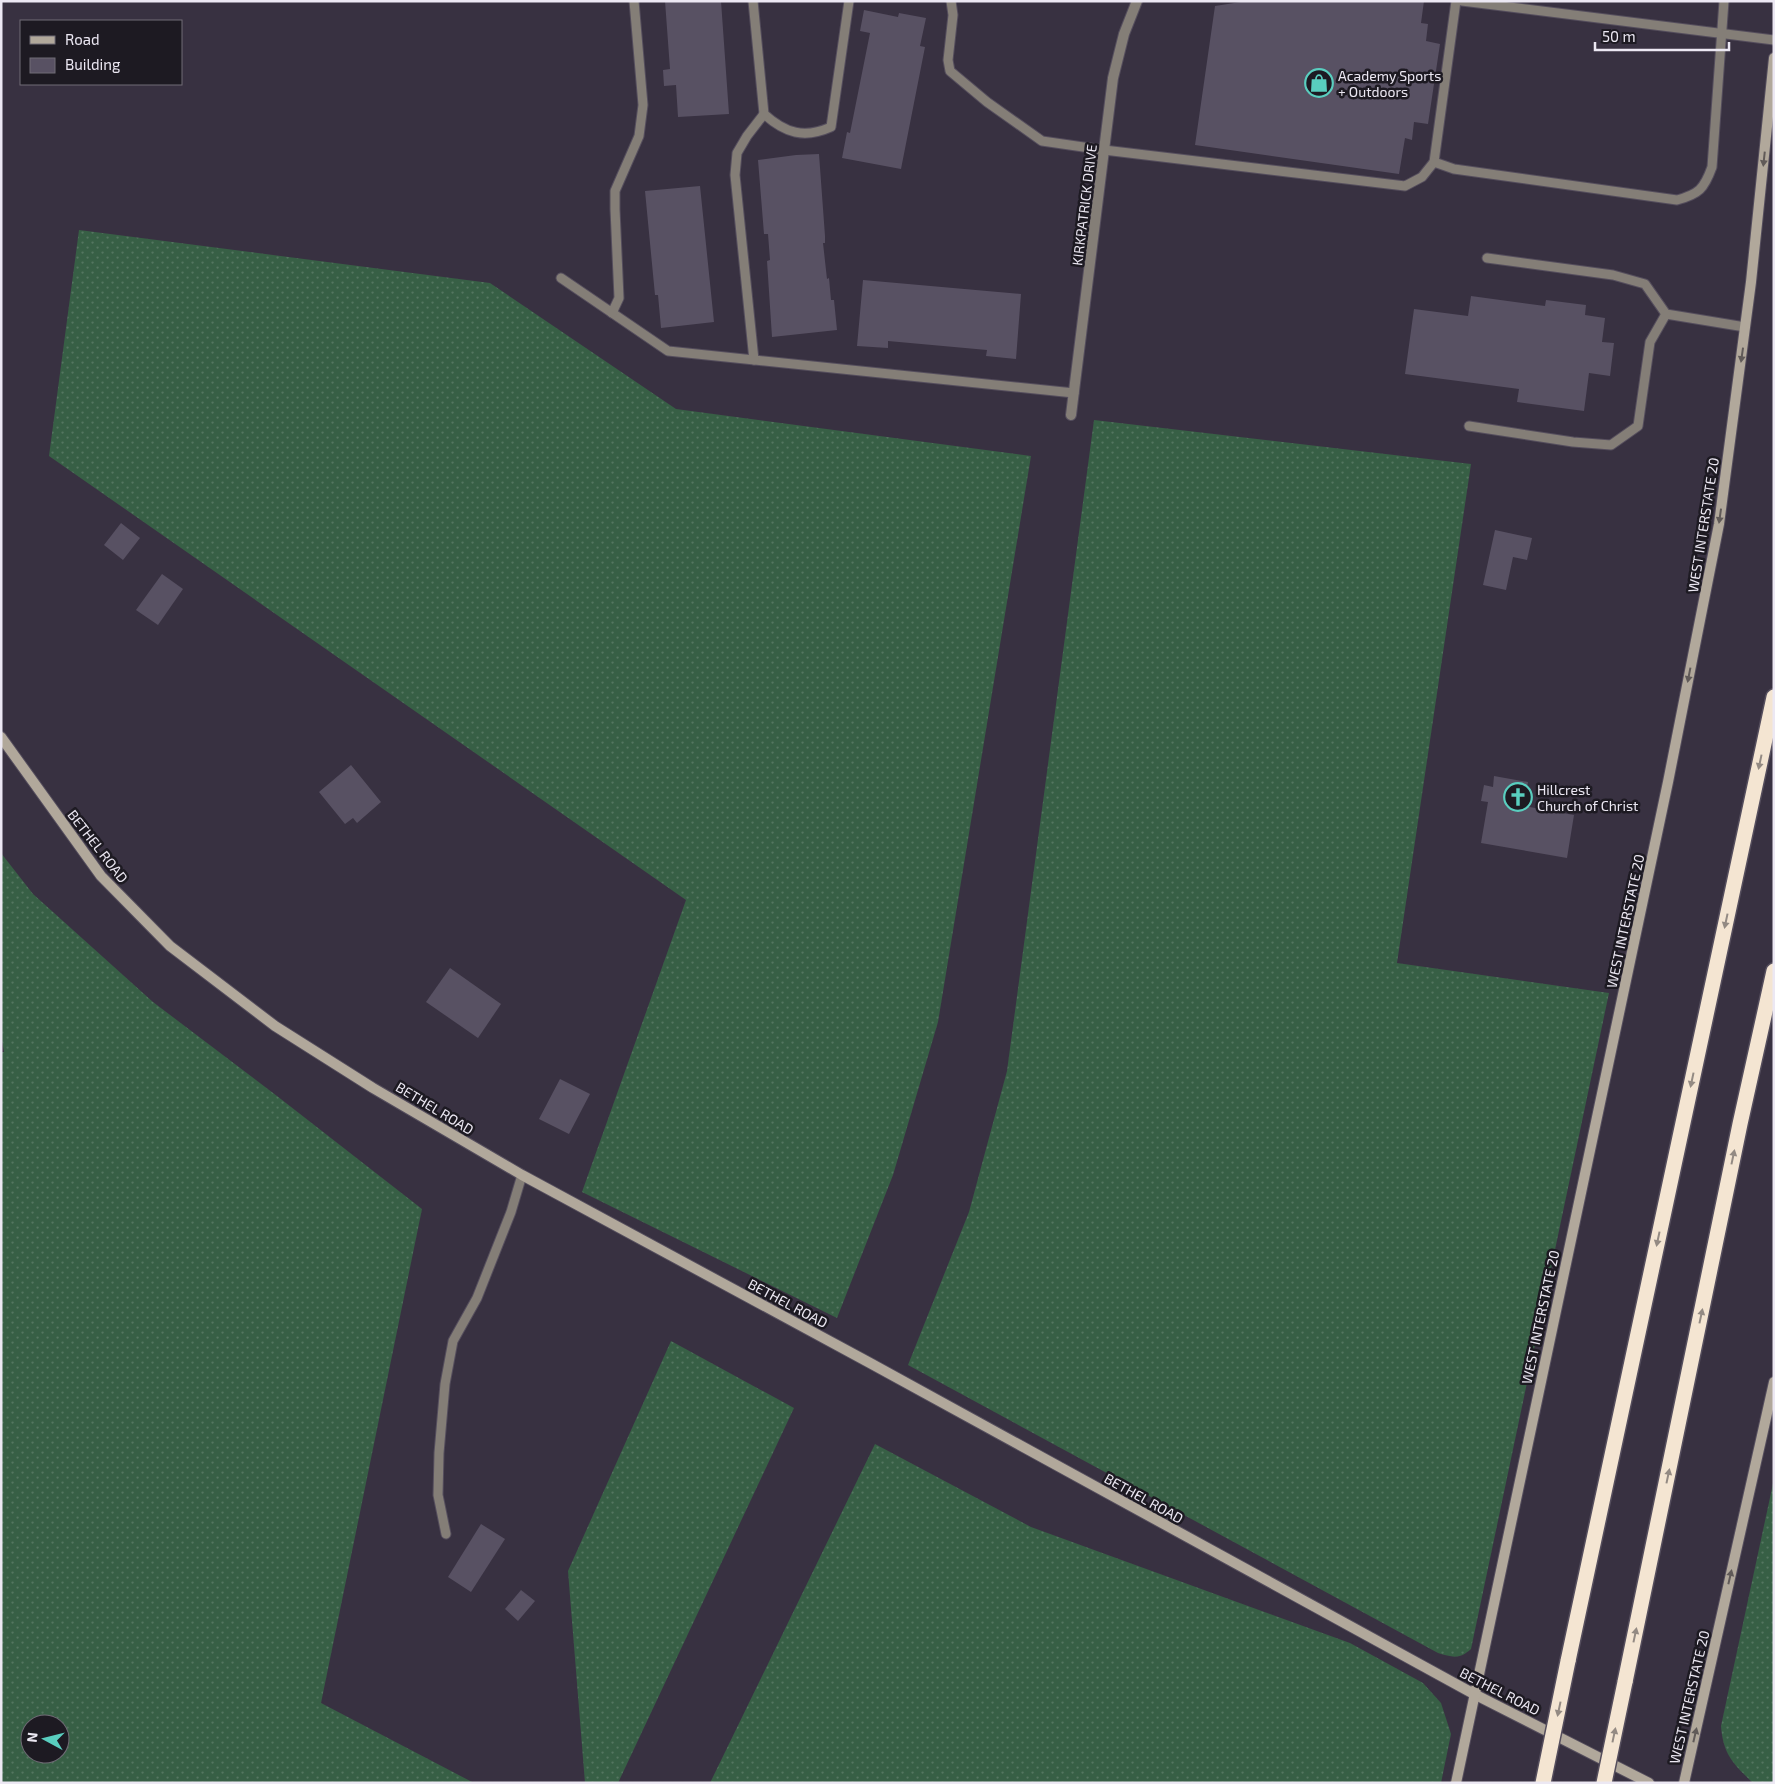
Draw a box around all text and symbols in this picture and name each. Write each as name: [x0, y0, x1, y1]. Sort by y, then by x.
legend: [20, 20, 182, 85]
scale bar: [1595, 20, 1729, 52]
text: 50 m: [1602, 27, 1636, 45]
text: Road: [65, 30, 100, 48]
text: Building: [65, 55, 121, 73]
place label: Academy Sports + Outdoors: [1338, 67, 1441, 100]
shop icon: Academy Sports + Outdoors: [1304, 68, 1334, 98]
street label: KIRKPATRICK DRIVE: [1068, 143, 1100, 267]
one-way arrow: [1759, 151, 1767, 167]
one-way arrow: [1738, 347, 1746, 363]
street label: WEST INTERSTATE 20: [1684, 456, 1722, 594]
one-way arrow: [1716, 508, 1724, 524]
one-way arrow: [1685, 668, 1693, 684]
one-way arrow: [1756, 754, 1764, 770]
place label: Hillcrest Church of Christ: [1537, 781, 1638, 814]
church icon: Hillcrest Church of Christ: [1503, 782, 1533, 812]
street label: BETHEL ROAD: [64, 806, 132, 886]
street label: WEST INTERSTATE 20: [1602, 852, 1648, 990]
one-way arrow: [1722, 913, 1730, 928]
one-way arrow: [1688, 1072, 1696, 1087]
street label: BETHEL ROAD: [393, 1078, 477, 1138]
one-way arrow: [1730, 1149, 1738, 1165]
one-way arrow: [1654, 1231, 1662, 1247]
street label: WEST INTERSTATE 20: [1517, 1248, 1563, 1386]
street label: BETHEL ROAD: [745, 1275, 831, 1331]
one-way arrow: [1697, 1308, 1705, 1324]
one-way arrow: [1664, 1468, 1672, 1483]
street label: BETHEL ROAD: [1101, 1469, 1187, 1527]
one-way arrow: [1726, 1569, 1734, 1584]
one-way arrow: [1631, 1627, 1639, 1642]
street label: WEST INTERSTATE 20: [1665, 1629, 1713, 1765]
street label: BETHEL ROAD: [1457, 1663, 1543, 1719]
one-way arrow: [1554, 1701, 1562, 1717]
north arrow: [20, 1714, 70, 1764]
one-way arrow: [1610, 1727, 1618, 1743]
one-way arrow: [1691, 1727, 1699, 1743]
text: N: [23, 1731, 41, 1743]

